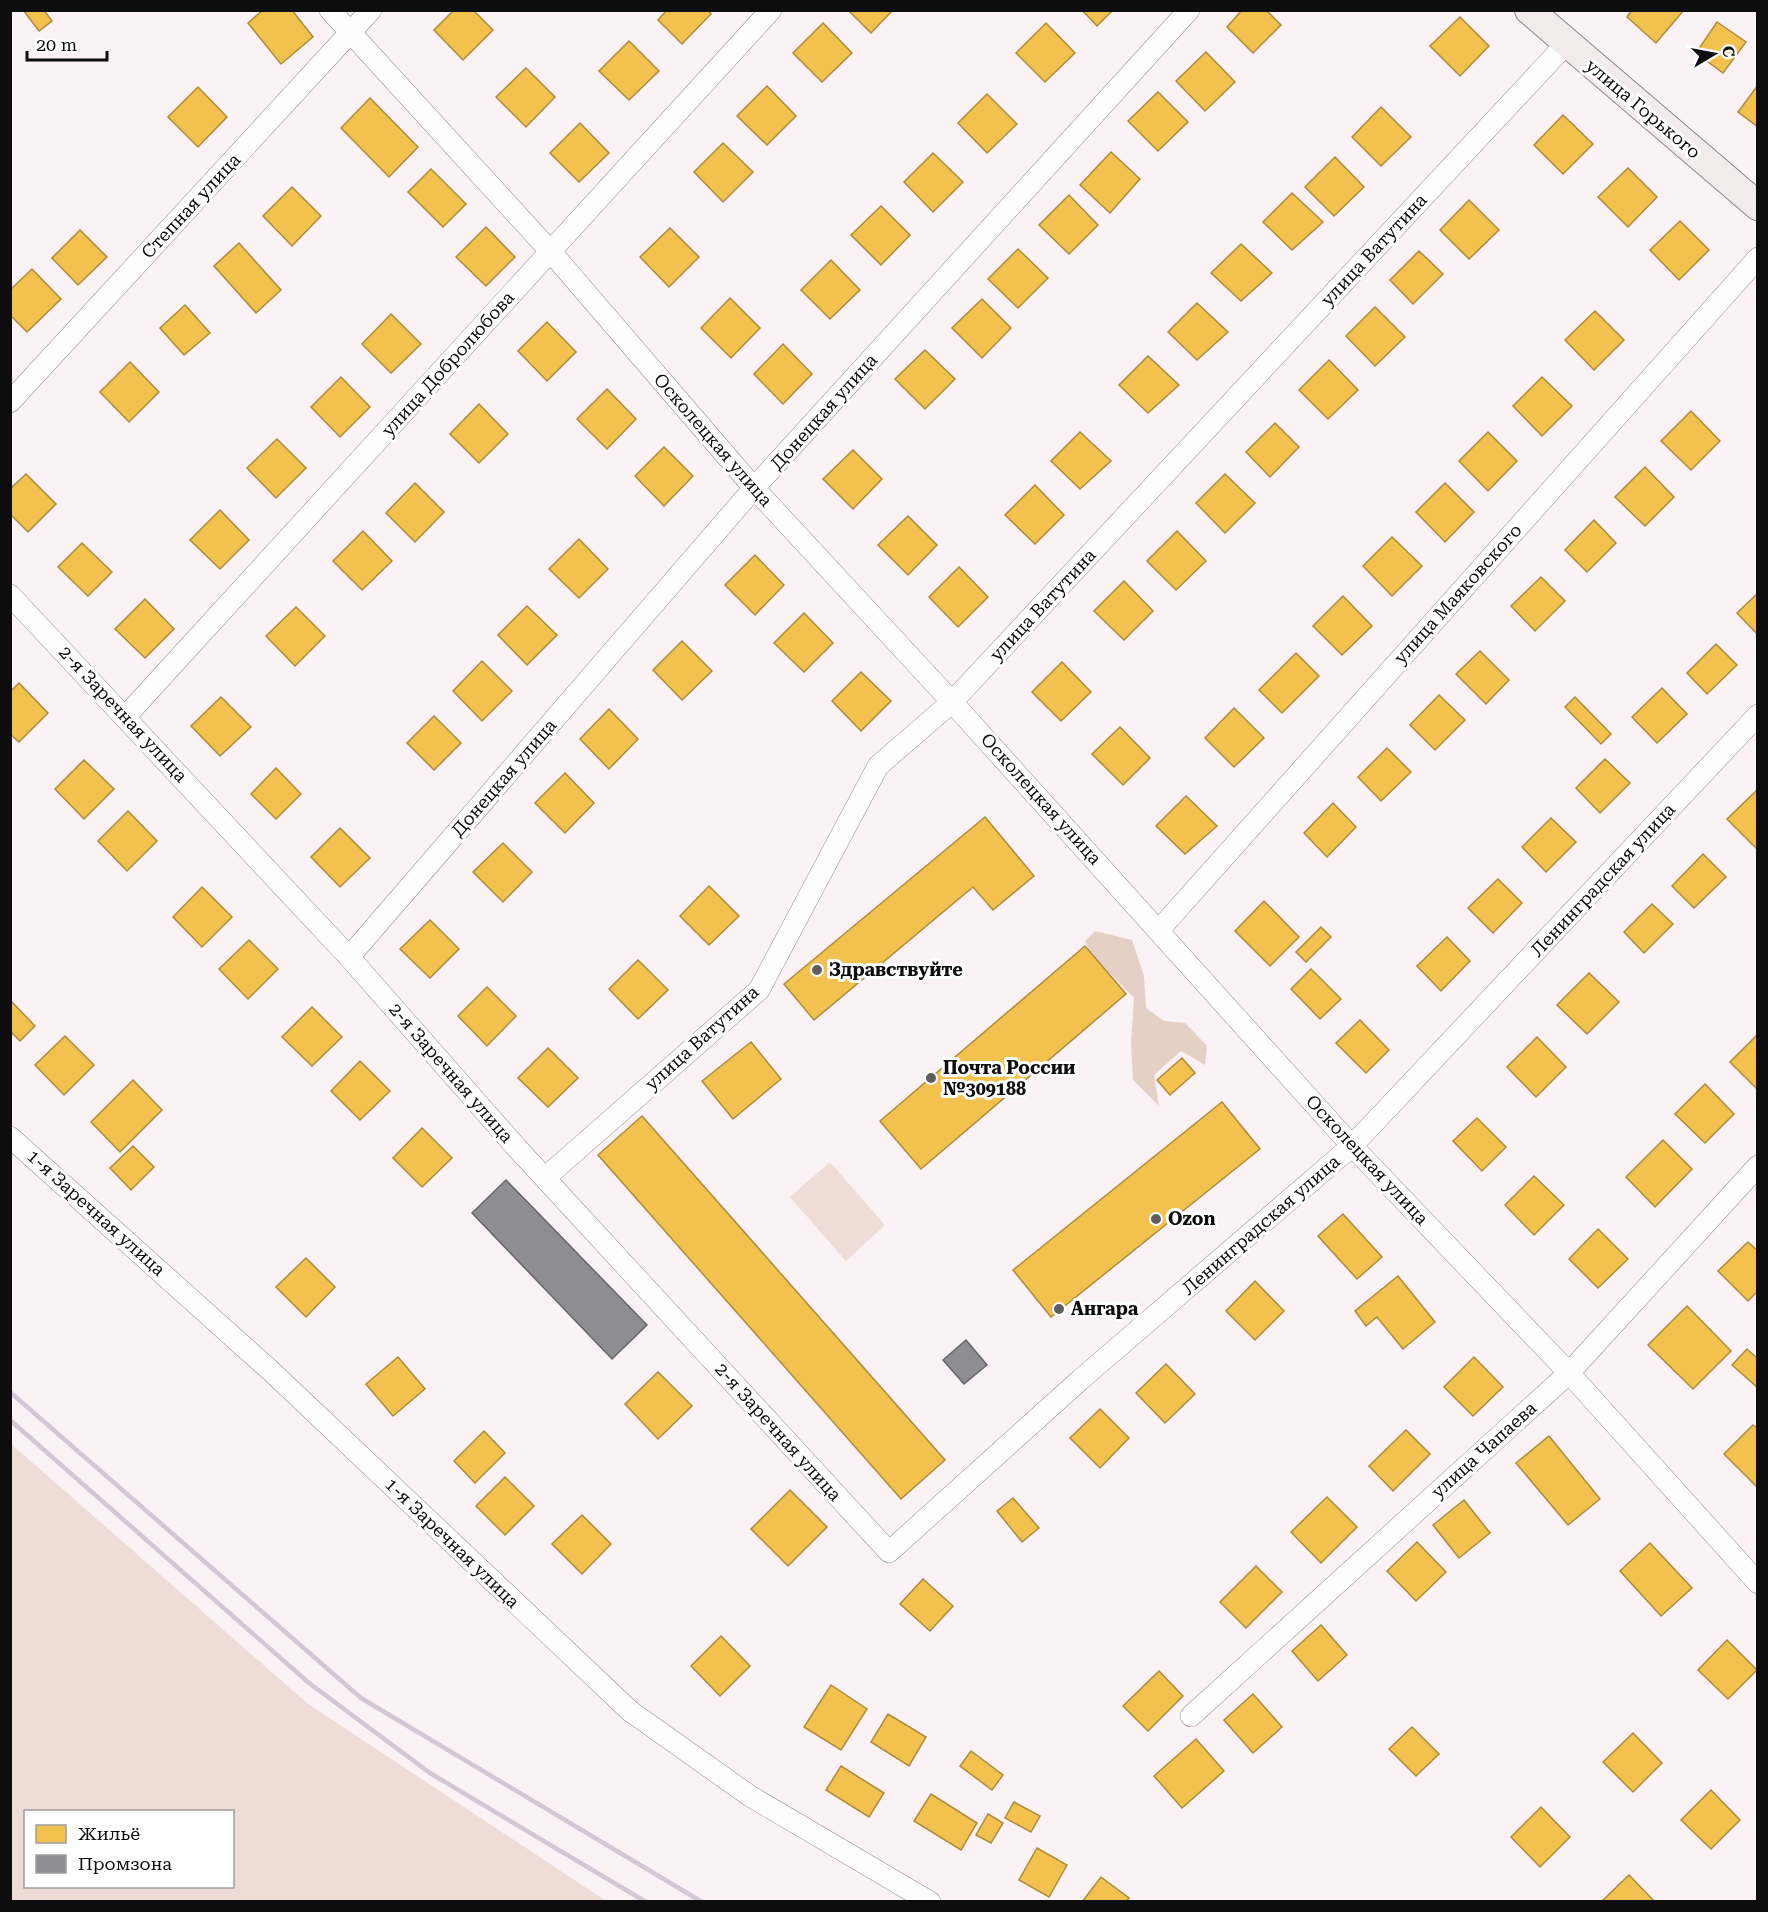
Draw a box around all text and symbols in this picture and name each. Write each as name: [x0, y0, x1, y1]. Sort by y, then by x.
scale bar: [27, 24, 106, 62]
north arrow: [1684, 24, 1744, 84]
text: 20 m: [36, 34, 77, 55]
text: С: [1718, 44, 1739, 59]
street label: улица Горького: [1582, 55, 1705, 163]
street label: Степная улица: [137, 149, 245, 262]
street label: улица Ватутина: [1316, 189, 1431, 310]
street label: улица Добролюбова: [377, 287, 518, 440]
street label: Донецкая улица: [766, 349, 881, 474]
street label: Осколецкая улица: [650, 369, 777, 511]
street label: улица Маяковского: [1389, 520, 1526, 668]
street label: улица Ватутина: [985, 544, 1100, 665]
street label: 2-я Заречная улица: [55, 641, 192, 786]
street label: Донецкая улица: [447, 714, 561, 841]
street label: Осколецкая улица: [977, 729, 1106, 869]
street label: Ленинградская улица: [1526, 799, 1679, 961]
place label: Здравствуйте: [829, 959, 963, 980]
marker: Здравствуйте: [810, 963, 824, 977]
street label: улица Ватутина: [641, 981, 763, 1094]
street label: 2-я Заречная улица: [385, 999, 518, 1147]
place label: Почта России №309188: [943, 1057, 1075, 1099]
marker: Почта России №309188: [924, 1071, 938, 1085]
street label: Осколецкая улица: [1302, 1091, 1433, 1229]
street label: 1-я Заречная улица: [23, 1145, 170, 1280]
street label: Ленинградская улица: [1178, 1150, 1344, 1299]
place label: Ozon: [1168, 1208, 1216, 1229]
marker: Ozon: [1149, 1212, 1163, 1226]
place label: Ангара: [1071, 1298, 1139, 1319]
marker: Ангара: [1052, 1302, 1066, 1316]
street label: 2-я Заречная улица: [711, 1358, 846, 1505]
street label: улица Чапаева: [1427, 1397, 1541, 1502]
street label: 1-я Заречная улица: [381, 1473, 524, 1612]
legend: [24, 1810, 234, 1888]
text: Жильё: [78, 1823, 140, 1844]
text: Промзона: [78, 1853, 172, 1874]

